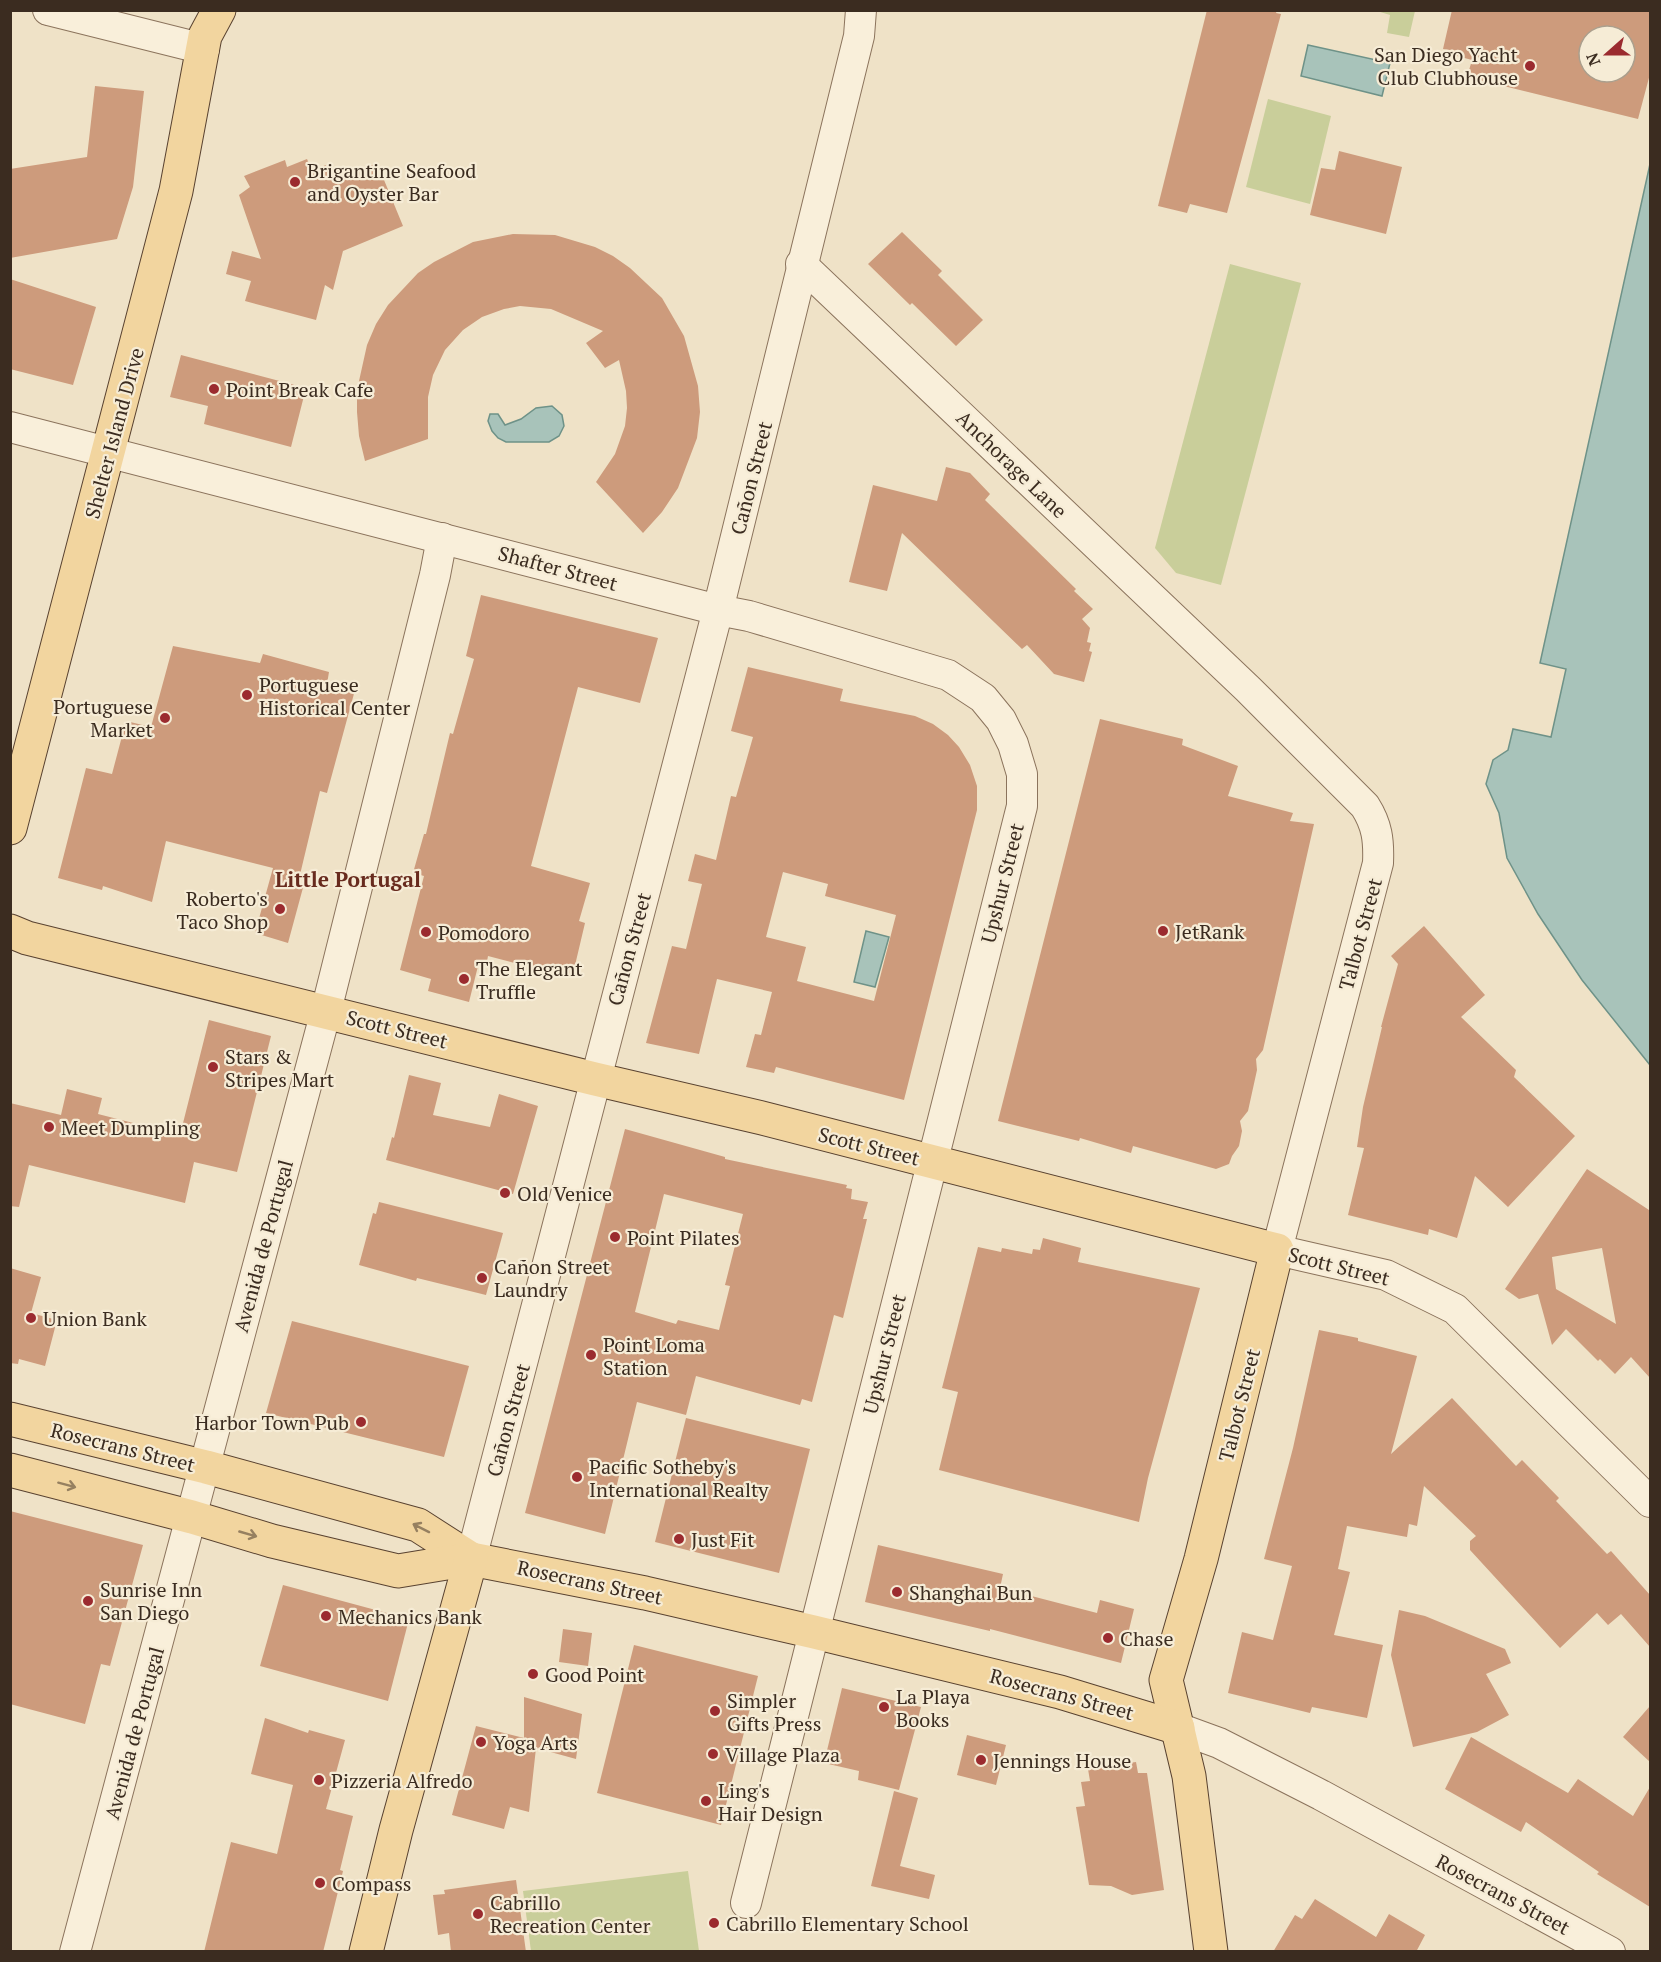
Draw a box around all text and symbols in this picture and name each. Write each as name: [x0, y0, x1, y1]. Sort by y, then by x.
north arrow: [1577, 24, 1637, 84]
place label: San Diego Yacht Club Clubhouse: [1374, 41, 1519, 91]
text: N: [1581, 50, 1605, 69]
marker: San Diego Yacht Club Clubhouse: [1523, 59, 1537, 73]
place label: Brigantine Seafood and Oyster Bar: [307, 157, 476, 207]
marker: Brigantine Seafood and Oyster Bar: [288, 175, 302, 189]
street label: Shelter Island Drive: [78, 345, 150, 521]
place label: Point Break Cafe: [226, 376, 373, 403]
marker: Point Break Cafe: [207, 382, 221, 396]
street label: Anchorage Lane: [951, 404, 1073, 524]
street label: Cañon Street: [724, 418, 778, 538]
street label: Shafter Street: [495, 539, 621, 597]
place label: Portuguese Historical Center: [259, 671, 411, 721]
marker: Portuguese Historical Center: [240, 688, 254, 702]
place label: Portuguese Market: [53, 693, 154, 743]
marker: Portuguese Market: [158, 711, 172, 725]
street label: Upshur Street: [974, 820, 1030, 946]
district label: Little Portugal: [275, 865, 421, 893]
street label: Talbot Street: [1332, 874, 1388, 993]
place label: Roberto's Taco Shop: [176, 885, 268, 935]
street label: Cañon Street: [601, 889, 657, 1009]
marker: Roberto's Taco Shop: [273, 902, 287, 916]
place label: JetRank: [1175, 918, 1245, 945]
place label: Pomodoro: [438, 919, 530, 946]
marker: JetRank: [1156, 924, 1170, 938]
marker: Pomodoro: [419, 925, 433, 939]
place label: The Elegant Truffle: [476, 955, 583, 1005]
marker: The Elegant Truffle: [457, 972, 471, 986]
street label: Scott Street: [343, 1003, 451, 1055]
place label: Stars & Stripes Mart: [225, 1043, 335, 1093]
marker: Stars & Stripes Mart: [206, 1060, 220, 1074]
place label: Meet Dumpling: [61, 1114, 200, 1141]
marker: Meet Dumpling: [42, 1120, 56, 1134]
street label: Scott Street: [815, 1120, 923, 1172]
street label: Avenida de Portugal: [227, 1157, 299, 1335]
place label: Old Venice: [517, 1180, 612, 1207]
marker: Old Venice: [498, 1186, 512, 1200]
place label: Point Pilates: [627, 1224, 740, 1251]
marker: Point Pilates: [608, 1230, 622, 1244]
street label: Scott Street: [1285, 1240, 1393, 1292]
place label: Cañon Street Laundry: [494, 1253, 611, 1303]
marker: Cañon Street Laundry: [475, 1271, 489, 1285]
street label: Upshur Street: [856, 1291, 912, 1417]
place label: Union Bank: [43, 1305, 147, 1332]
marker: Union Bank: [24, 1311, 38, 1325]
place label: Point Loma Station: [603, 1331, 705, 1381]
street label: Talbot Street: [1212, 1345, 1266, 1464]
marker: Point Loma Station: [584, 1348, 598, 1362]
street label: Cañon Street: [480, 1360, 536, 1480]
place label: Harbor Town Pub: [195, 1409, 349, 1436]
marker: Harbor Town Pub: [354, 1415, 368, 1429]
street label: Rosecrans Street: [48, 1416, 199, 1478]
place label: Pacific Sotheby's International Realty: [589, 1453, 769, 1503]
marker: Pacific Sotheby's International Realty: [570, 1470, 584, 1484]
one-way arrow: [57, 1479, 76, 1491]
one-way arrow: [413, 1522, 431, 1533]
place label: Just Fit: [691, 1526, 755, 1553]
one-way arrow: [238, 1529, 257, 1540]
marker: Just Fit: [672, 1532, 686, 1546]
street label: Rosecrans Street: [515, 1553, 666, 1611]
place label: Sunrise Inn San Diego: [100, 1576, 202, 1626]
place label: Shanghai Bun: [909, 1579, 1032, 1606]
marker: Shanghai Bun: [890, 1585, 904, 1599]
marker: Sunrise Inn San Diego: [81, 1594, 95, 1608]
place label: Mechanics Bank: [338, 1603, 483, 1630]
marker: Mechanics Bank: [319, 1609, 333, 1623]
place label: Chase: [1120, 1625, 1173, 1652]
marker: Chase: [1101, 1631, 1115, 1645]
street label: Avenida de Portugal: [98, 1644, 170, 1822]
place label: Good Point: [545, 1661, 645, 1688]
street label: Rosecrans Street: [987, 1662, 1138, 1726]
marker: Good Point: [526, 1667, 540, 1681]
place label: La Playa Books: [896, 1683, 970, 1733]
place label: Simpler Gifts Press: [727, 1687, 821, 1737]
marker: La Playa Books: [877, 1700, 891, 1714]
marker: Simpler Gifts Press: [708, 1704, 722, 1718]
place label: Yoga Arts: [493, 1729, 578, 1756]
marker: Yoga Arts: [474, 1735, 488, 1749]
place label: Village Plaza: [725, 1741, 840, 1768]
marker: Village Plaza: [706, 1747, 720, 1761]
place label: Jennings House: [993, 1747, 1131, 1774]
marker: Jennings House: [974, 1753, 988, 1767]
place label: Pizzeria Alfredo: [331, 1767, 473, 1794]
marker: Pizzeria Alfredo: [312, 1773, 326, 1787]
place label: Ling's Hair Design: [718, 1777, 823, 1827]
marker: Ling's Hair Design: [699, 1794, 713, 1808]
street label: Rosecrans Street: [1431, 1847, 1575, 1941]
place label: Compass: [332, 1870, 411, 1897]
marker: Compass: [313, 1876, 327, 1890]
place label: Cabrillo Recreation Center: [490, 1889, 651, 1939]
marker: Cabrillo Recreation Center: [471, 1907, 485, 1921]
place label: Cabrillo Elementary School: [726, 1910, 969, 1937]
marker: Cabrillo Elementary School: [707, 1916, 721, 1930]

